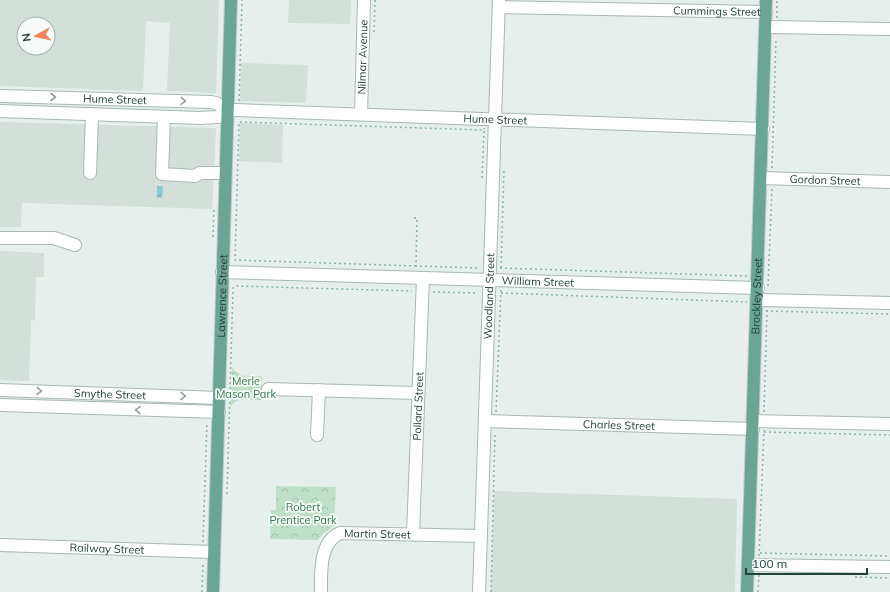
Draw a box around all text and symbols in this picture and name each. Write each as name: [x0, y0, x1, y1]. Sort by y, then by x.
street label: Cummings Street: [673, 3, 761, 19]
north arrow: [16, 16, 56, 56]
street label: Nilmar Avenue: [355, 19, 370, 95]
text: N: [19, 32, 34, 42]
street label: Hume Street: [83, 91, 147, 107]
one-way arrow: [50, 93, 56, 101]
one-way arrow: [180, 97, 186, 106]
street label: Hume Street: [463, 111, 528, 128]
street label: Gordon Street: [789, 172, 861, 188]
street label: Woodland Street: [481, 253, 497, 340]
street label: Lawrence Street: [214, 254, 230, 338]
street label: Brockley Street: [748, 258, 765, 335]
street label: William Street: [501, 273, 574, 290]
street label: Pollard Street: [410, 371, 426, 441]
park label: Merle Mason Park: [216, 374, 276, 401]
street label: Smythe Street: [74, 386, 146, 402]
one-way arrow: [36, 387, 42, 396]
one-way arrow: [180, 392, 186, 401]
one-way arrow: [135, 405, 141, 414]
street label: Charles Street: [583, 417, 655, 433]
park label: Robert Prentice Park: [269, 500, 337, 527]
street label: Martin Street: [344, 526, 411, 542]
street label: Railway Street: [69, 540, 145, 557]
scale bar: [746, 550, 867, 576]
text: 100 m: [752, 556, 787, 571]

